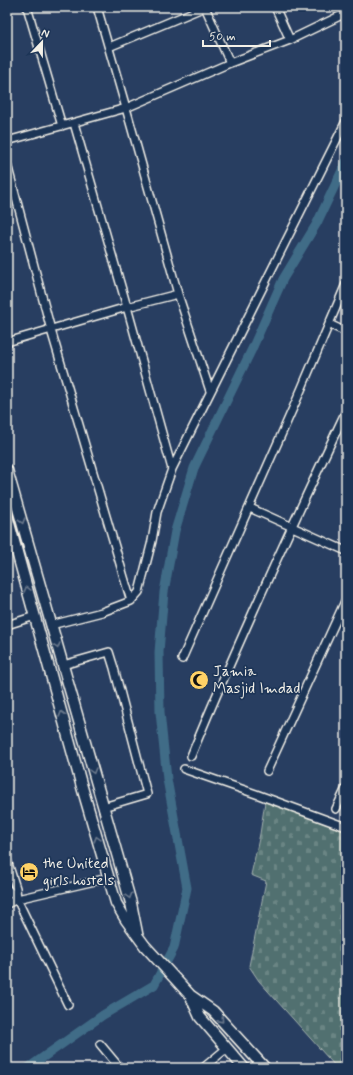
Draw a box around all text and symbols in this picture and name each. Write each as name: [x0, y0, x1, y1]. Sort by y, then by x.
north arrow: [22, 22, 62, 62]
scale bar: [203, 22, 270, 48]
text: N: [39, 26, 51, 42]
text: 50 m: [209, 29, 236, 45]
one-way arrow: [17, 517, 26, 524]
one-way arrow: [23, 586, 32, 593]
one-way arrow: [52, 642, 61, 649]
place label: Jamia Masjid Imdad: [213, 662, 301, 699]
mosque icon: Jamia Masjid Imdad: [188, 669, 210, 691]
one-way arrow: [58, 711, 67, 718]
one-way arrow: [88, 767, 97, 774]
one-way arrow: [93, 836, 102, 843]
place label: the United girls hostels: [43, 854, 114, 891]
hotel icon: the United girls hostels: [18, 861, 40, 883]
one-way arrow: [124, 892, 133, 899]
one-way arrow: [216, 1015, 223, 1022]

